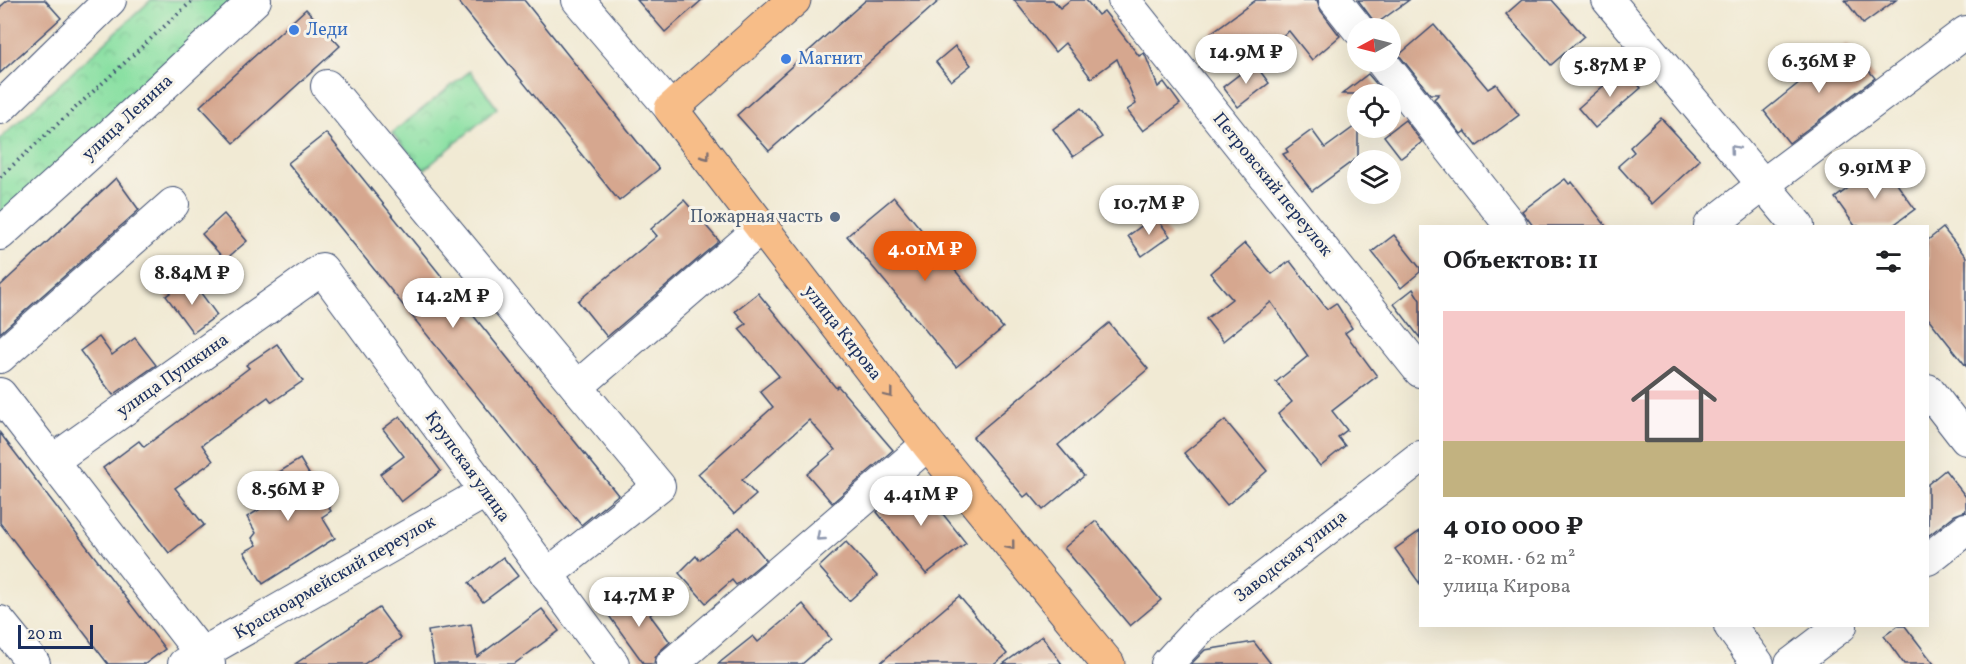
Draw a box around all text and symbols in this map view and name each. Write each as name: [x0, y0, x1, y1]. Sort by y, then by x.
place label: Леди: [306, 18, 348, 43]
north arrow: [1347, 18, 1401, 72]
map controls: [1347, 18, 1401, 204]
marker: Леди: [287, 23, 301, 37]
pin: 14.9M ₽: [1191, 34, 1301, 85]
text: 14.9M ₽: [1209, 39, 1283, 67]
pin: 6.36M ₽: [1764, 43, 1874, 94]
place label: Магнит: [798, 47, 862, 72]
pin: 5.87M ₽: [1555, 47, 1665, 98]
text: 6.36M ₽: [1782, 48, 1856, 76]
marker: Магнит: [779, 52, 793, 66]
text: 5.87M ₽: [1574, 52, 1646, 80]
street label: улица Ленина: [77, 69, 179, 167]
button: locate: [1347, 84, 1401, 138]
street label: Петровский переулок: [1206, 108, 1338, 263]
one-way arrow: [1730, 145, 1741, 156]
one-way arrow: [699, 149, 710, 160]
pin: 9.91M ₽: [1820, 149, 1930, 200]
button: layers: [1347, 150, 1401, 204]
text: 9.91M ₽: [1839, 154, 1911, 182]
pin: 10.7M ₽: [1094, 185, 1204, 236]
text: 10.7M ₽: [1113, 190, 1185, 218]
place label: Пожарная часть: [690, 205, 823, 230]
marker: Пожарная часть: [828, 210, 842, 224]
pin: 4.01M ₽: [870, 231, 980, 282]
text: 4.01M ₽: [887, 236, 963, 264]
text: Объектов: 11: [1443, 243, 1598, 279]
icon: filters: [1872, 245, 1905, 278]
pin: 8.84M ₽: [137, 255, 247, 306]
text: 8.84M ₽: [154, 260, 230, 288]
pin: 14.2M ₽: [398, 278, 508, 329]
street label: улица Кирова: [797, 280, 887, 386]
text: 14.2M ₽: [416, 283, 490, 311]
street label: улица Пушкина: [112, 328, 234, 424]
icon: home: [1620, 350, 1728, 458]
one-way arrow: [882, 387, 893, 398]
street label: Крупская улица: [418, 406, 516, 528]
pin: 8.56M ₽: [233, 471, 343, 522]
text: 8.56M ₽: [251, 476, 325, 504]
pin: 4.41M ₽: [866, 476, 976, 527]
text: 4.41M ₽: [884, 481, 959, 509]
street label: Заводская улица: [1229, 505, 1353, 609]
text: 4 010 000 ₽: [1443, 509, 1583, 545]
street label: Красноармейский переулок: [229, 510, 441, 646]
one-way arrow: [816, 530, 827, 541]
one-way arrow: [1004, 539, 1015, 550]
text: 2-комн. · 62 m²: [1443, 545, 1575, 573]
text: улица Кирова: [1443, 573, 1571, 601]
pin: 14.7M ₽: [584, 577, 694, 628]
text: 14.7M ₽: [603, 582, 675, 610]
scale bar: [18, 622, 93, 650]
text: 20 m: [27, 624, 62, 646]

